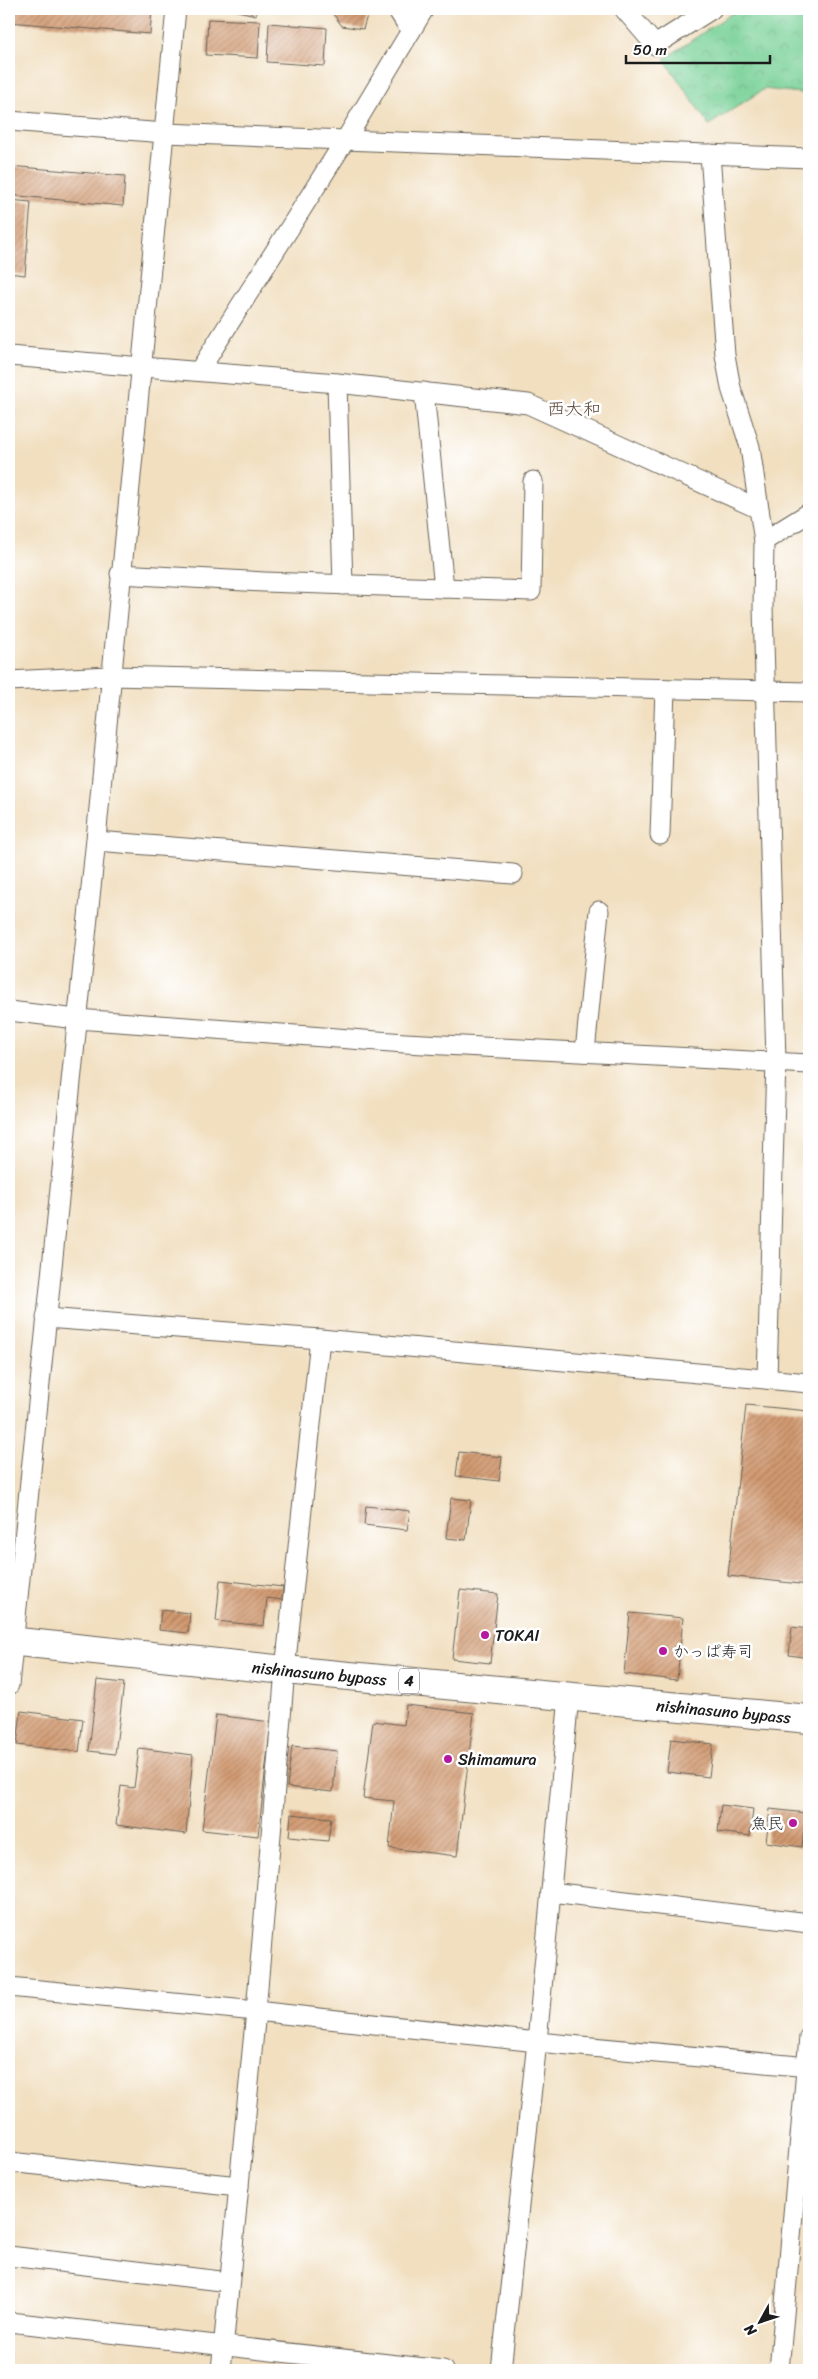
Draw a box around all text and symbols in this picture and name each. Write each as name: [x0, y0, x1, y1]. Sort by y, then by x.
scale bar: [626, 32, 769, 64]
text: 50 m: [633, 37, 668, 63]
district label: 西大和: [547, 393, 601, 425]
place label: TOKAI: [495, 1621, 539, 1650]
marker: TOKAI: [479, 1629, 491, 1641]
place label: かっぱ寿司: [673, 1637, 753, 1666]
marker: かっぱ寿司: [657, 1645, 669, 1657]
street label: nishinasuno bypass: [251, 1652, 389, 1694]
road number: 4: [399, 1668, 419, 1694]
street label: nishinasuno bypass: [655, 1690, 793, 1732]
place label: Shimamura: [458, 1745, 537, 1774]
marker: Shimamura: [442, 1753, 454, 1765]
place label: 魚民: [751, 1809, 783, 1838]
marker: 魚民: [787, 1817, 799, 1829]
north arrow: [736, 2296, 786, 2346]
text: N: [738, 2318, 764, 2343]

